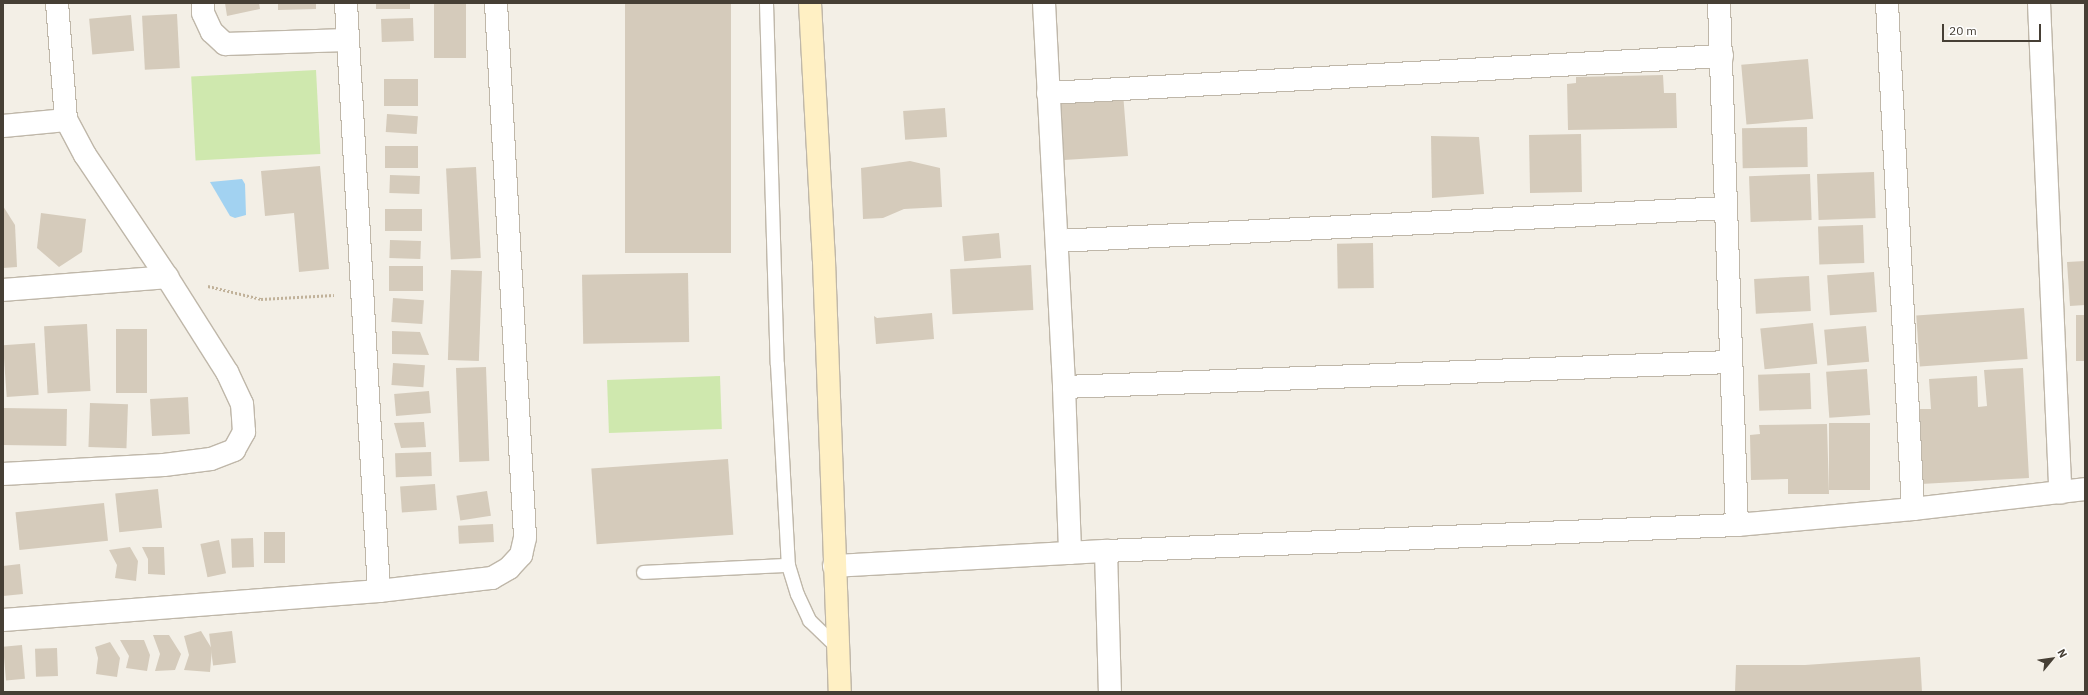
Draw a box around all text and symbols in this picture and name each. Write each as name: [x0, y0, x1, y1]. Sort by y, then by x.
scale bar: [1944, 16, 2043, 42]
text: 20 m: [1949, 23, 1977, 38]
north arrow: [2032, 639, 2072, 679]
text: N: [2054, 646, 2071, 660]

